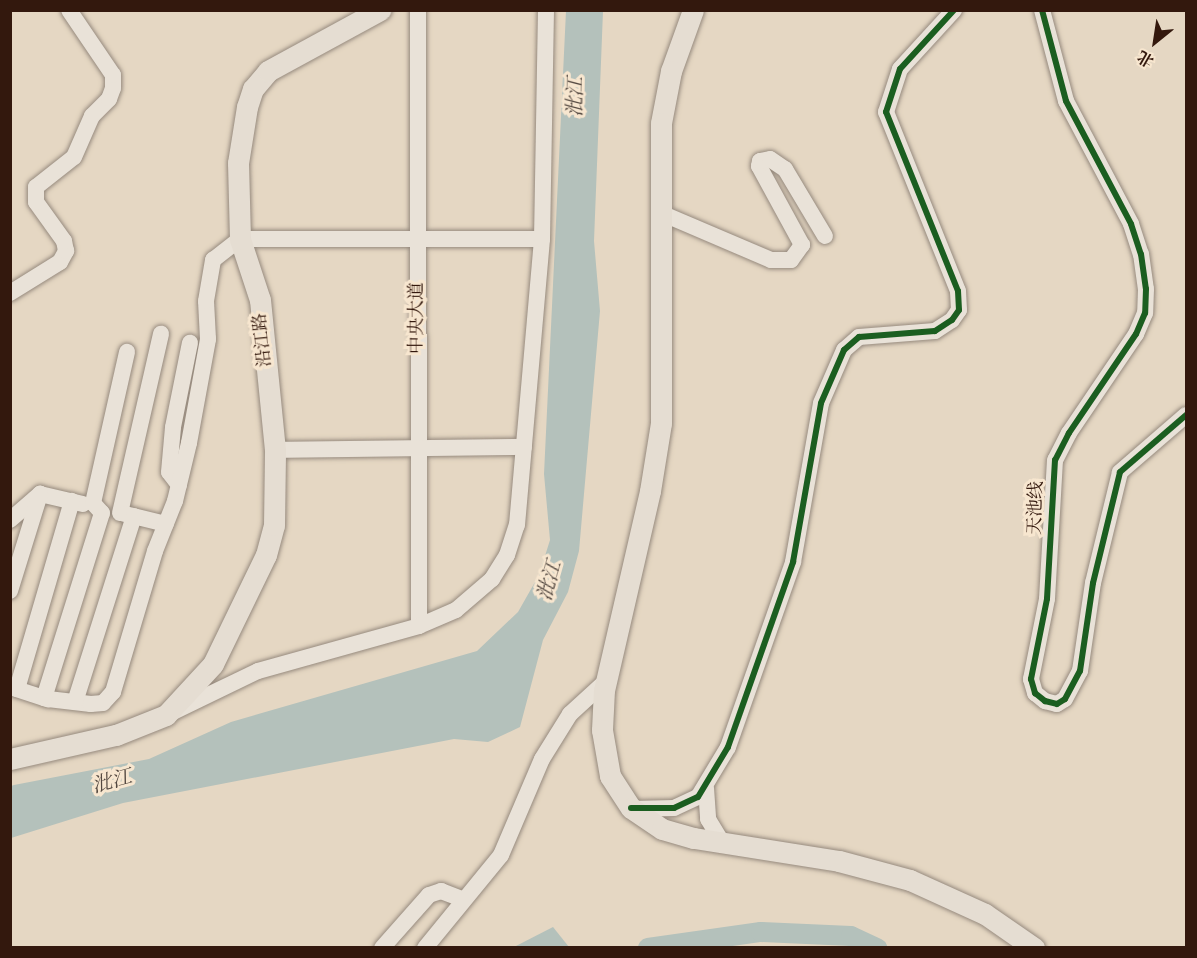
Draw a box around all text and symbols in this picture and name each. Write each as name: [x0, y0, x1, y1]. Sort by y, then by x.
north arrow: [1125, 12, 1185, 72]
text: 北: [1134, 45, 1158, 70]
water label: 沘江: [564, 77, 588, 117]
street label: 中央大道: [407, 282, 429, 354]
street label: 沿江路: [250, 312, 278, 368]
street label: 天池线: [1025, 481, 1049, 535]
water label: 沘江: [533, 558, 567, 604]
water label: 沘江: [90, 765, 134, 799]

